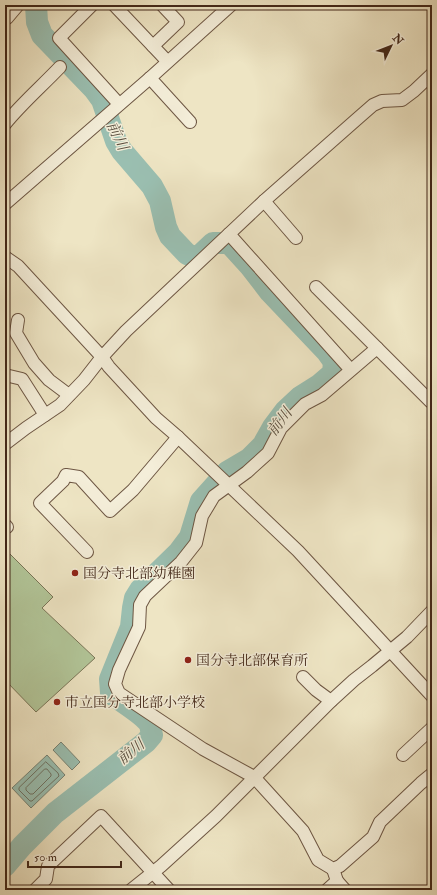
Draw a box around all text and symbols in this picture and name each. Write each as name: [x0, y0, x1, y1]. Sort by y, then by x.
north arrow: [371, 26, 411, 66]
text: N: [389, 31, 407, 48]
water label: 前川: [102, 118, 133, 155]
water label: 前川: [263, 403, 298, 440]
place label: 国分寺北部幼稚園: [83, 565, 195, 582]
marker: 国分寺北部幼稚園: [70, 568, 80, 578]
place label: 国分寺北部保育所: [196, 652, 308, 669]
marker: 国分寺北部保育所: [183, 655, 193, 665]
place label: 市立国分寺北部小学校: [65, 694, 205, 711]
marker: 市立国分寺北部小学校: [52, 697, 62, 707]
water label: 前川: [113, 734, 150, 769]
scale bar: [28, 843, 121, 869]
text: 50 m: [34, 850, 58, 865]

